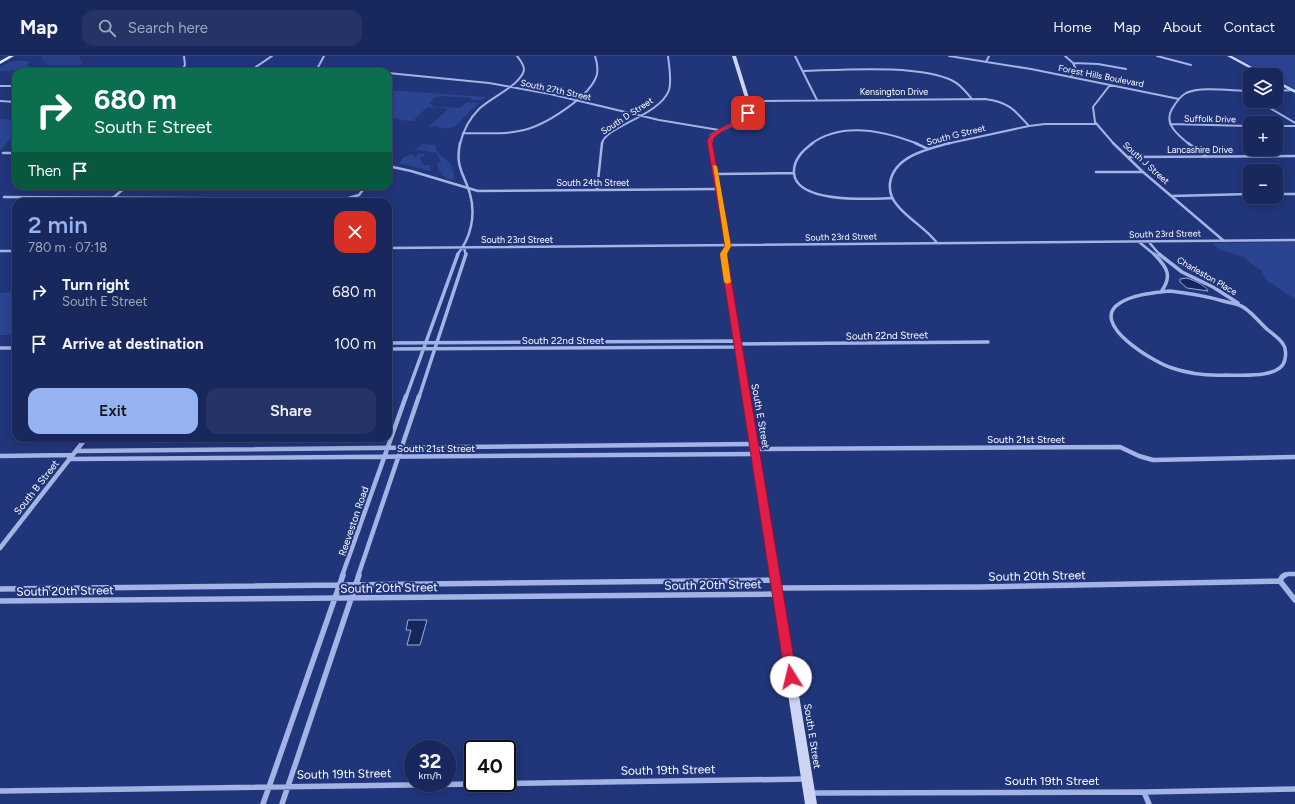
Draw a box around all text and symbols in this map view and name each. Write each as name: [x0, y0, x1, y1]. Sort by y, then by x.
search box: [82, 10, 362, 46]
text: Map: [20, 16, 58, 39]
icon: search: [96, 17, 118, 39]
text: Search here: [128, 19, 208, 37]
text: Home: [1053, 19, 1092, 36]
text: Map: [1114, 19, 1141, 36]
text: About: [1163, 19, 1202, 36]
text: Contact: [1224, 19, 1275, 36]
street label: Forest Hills Boulevard: [1057, 62, 1145, 89]
map controls: [1243, 68, 1283, 204]
button: layers: [1243, 68, 1283, 108]
street label: South 27th Street: [520, 77, 593, 103]
text: 680 m: [94, 82, 177, 116]
icon: right: [28, 84, 80, 136]
street label: Kensington Drive: [860, 86, 928, 97]
street label: South D Street: [599, 94, 655, 137]
pin: [731, 96, 765, 130]
icon: arrive: [737, 102, 759, 124]
street label: Suffolk Drive: [1184, 113, 1236, 124]
text: South E Street: [94, 116, 212, 138]
button: +: [1243, 116, 1283, 156]
street label: South G Street: [925, 122, 987, 147]
street label: South J Street: [1121, 139, 1172, 187]
street label: Lancashire Drive: [1167, 144, 1233, 155]
icon: arrive: [69, 160, 91, 182]
text: Then: [28, 162, 61, 180]
button: −: [1243, 164, 1283, 204]
street label: South 24th Street: [557, 177, 630, 188]
text: 2 min: [28, 210, 88, 239]
button: close: [334, 211, 376, 253]
street label: South 23rd Street: [1129, 227, 1202, 240]
street label: South 23rd Street: [805, 230, 878, 243]
street label: South 23rd Street: [481, 234, 554, 245]
text: 780 m · 07:18: [28, 240, 107, 255]
street label: Charleston Place: [1175, 254, 1239, 297]
text: Turn right: [62, 276, 130, 294]
icon: right: [28, 281, 50, 303]
text: 680 m: [332, 283, 376, 301]
text: South E Street: [62, 294, 147, 309]
street label: South 22nd Street: [846, 328, 929, 343]
icon: arrive: [28, 333, 50, 355]
street label: South 22nd Street: [522, 334, 604, 347]
text: Arrive at destination: [62, 335, 203, 353]
text: 100 m: [334, 335, 376, 353]
street label: South E Street: [748, 383, 773, 450]
button: Exit: [28, 388, 198, 434]
button: Share: [206, 388, 376, 434]
street label: South 21st Street: [987, 433, 1065, 446]
street label: South 21st Street: [397, 442, 475, 455]
street label: South B Street: [11, 457, 62, 517]
street label: Reeveston Road: [335, 484, 372, 558]
street label: South 20th Street: [988, 568, 1086, 584]
street label: South 20th Street: [664, 577, 762, 593]
street label: South 20th Street: [340, 580, 438, 596]
street label: South 20th Street: [16, 583, 114, 599]
position arrow: [770, 656, 812, 698]
street label: South E Street: [801, 703, 824, 770]
speed limit sign: 40: [464, 740, 516, 792]
text: 32: [419, 749, 441, 773]
street label: South 19th Street: [621, 762, 716, 778]
street label: South 19th Street: [297, 766, 392, 782]
text: km/h: [419, 769, 441, 782]
street label: South 19th Street: [1005, 774, 1100, 788]

